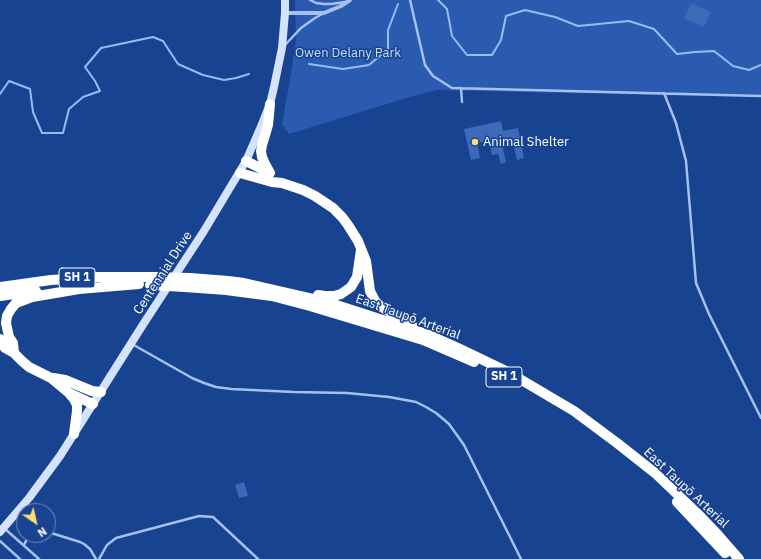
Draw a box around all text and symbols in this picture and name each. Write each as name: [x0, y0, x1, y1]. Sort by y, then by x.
park label: Owen Delany Park: [295, 45, 401, 61]
place label: Animal Shelter: [483, 134, 569, 150]
marker: Animal Shelter: [470, 137, 480, 147]
street label: Centennial Drive: [130, 229, 196, 317]
road number: SH 1: [59, 268, 95, 288]
street label: East Taupō Arterial: [353, 291, 463, 343]
road number: SH 1: [486, 367, 522, 387]
street label: East Taupō Arterial: [640, 445, 732, 531]
north arrow: [16, 503, 56, 543]
text: N: [35, 524, 49, 540]

